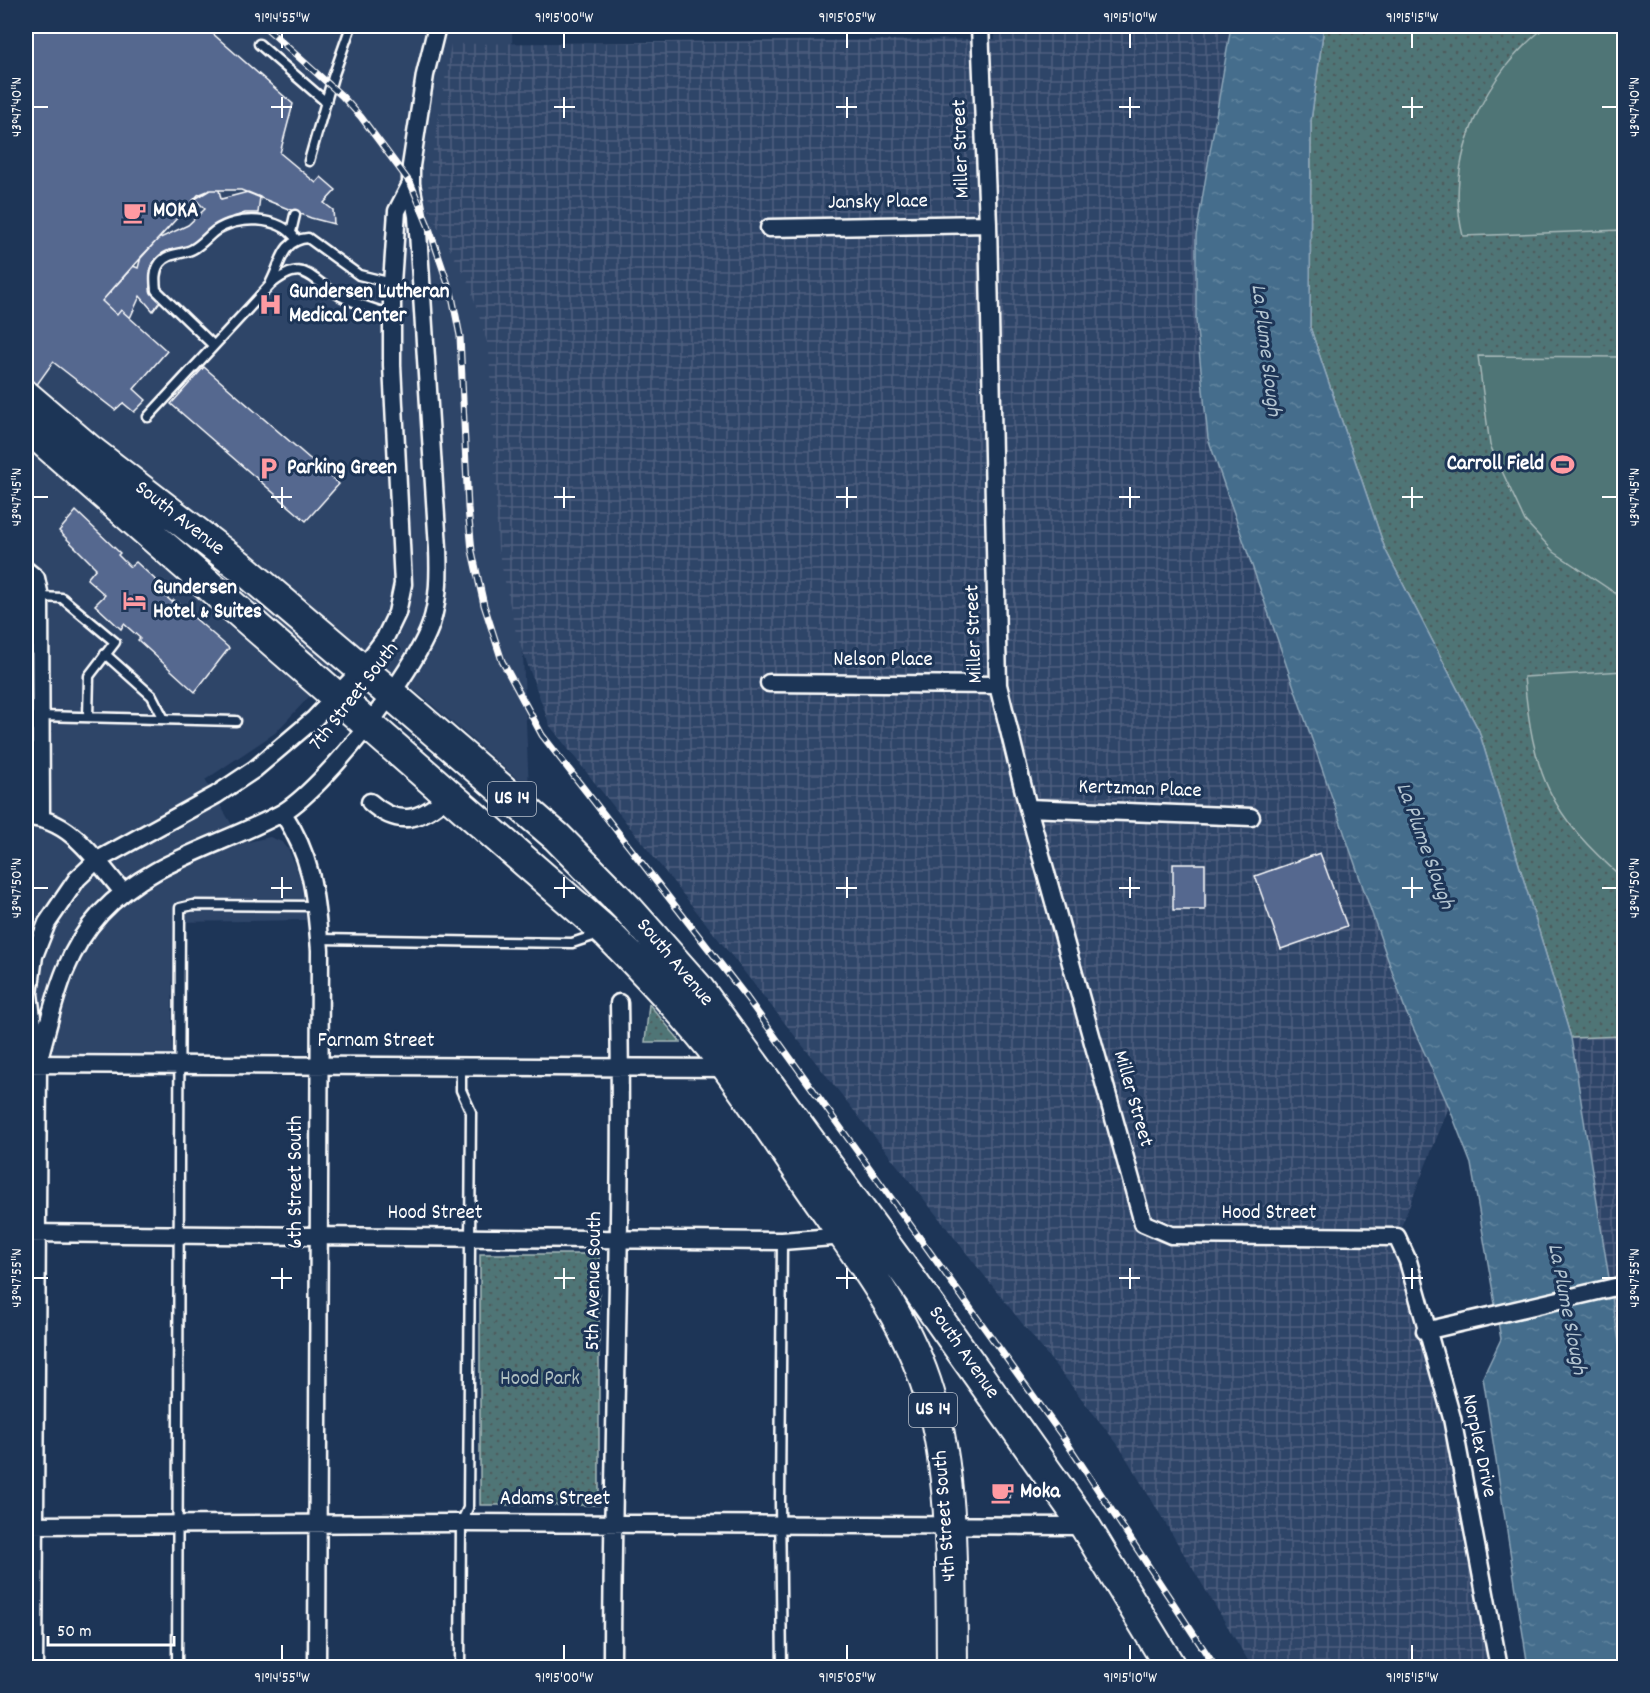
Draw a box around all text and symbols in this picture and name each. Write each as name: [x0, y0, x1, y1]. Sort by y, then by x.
text: 91°14'55"W: [254, 8, 310, 30]
text: 91°15'00"W: [535, 8, 594, 30]
text: 91°15'05"W: [818, 8, 876, 30]
text: 91°15'10"W: [1103, 8, 1157, 30]
text: 91°15'15"W: [1386, 8, 1439, 30]
text: 43°47'40"N: [7, 77, 29, 137]
text: 43°47'40"N: [1625, 77, 1647, 137]
street label: Miller Street: [945, 99, 979, 199]
street label: Jansky Place: [828, 187, 928, 219]
place label: MOKA: [153, 197, 199, 227]
cafe icon: MOKA: [122, 199, 148, 225]
place label: Gundersen Lutheran Medical Center: [289, 278, 450, 332]
water label: La Plume Slough: [1242, 282, 1289, 419]
hospital icon: Gundersen Lutheran Medical Center: [258, 292, 284, 318]
place label: Carroll Field: [1447, 450, 1544, 480]
sports icon: Carroll Field: [1549, 452, 1575, 478]
place label: Parking Green: [287, 454, 397, 484]
parking icon: Parking Green: [256, 456, 282, 482]
text: 43°47'45"N: [7, 468, 29, 526]
text: 43°47'45"N: [1625, 468, 1647, 526]
street label: South Avenue: [127, 474, 231, 564]
place label: Gundersen Hotel & Suites: [153, 574, 262, 628]
street label: Miller Street: [958, 584, 992, 684]
hotel icon: Gundersen Hotel & Suites: [122, 588, 148, 614]
street label: 7th Street South: [303, 636, 407, 758]
street label: Nelson Place: [833, 646, 933, 676]
street label: Kertzman Place: [1078, 773, 1202, 807]
water label: La Plume Slough: [1387, 778, 1462, 915]
road number: US 14: [488, 782, 536, 816]
text: 43°47'50"N: [7, 858, 29, 918]
text: 43°47'50"N: [1625, 858, 1647, 918]
street label: South Avenue: [628, 912, 720, 1014]
street label: Farnam Street: [318, 1027, 435, 1057]
street label: Miller Street: [1104, 1047, 1160, 1151]
street label: 6th Street South: [282, 1115, 312, 1249]
street label: Hood Street: [387, 1199, 483, 1229]
street label: Hood Street: [1221, 1199, 1317, 1229]
street label: 5th Avenue South: [579, 1211, 611, 1351]
water label: La Plume Slough: [1538, 1241, 1594, 1378]
text: 43°47'55"N: [7, 1248, 29, 1308]
text: 43°47'55"N: [1625, 1248, 1647, 1308]
street label: South Avenue: [920, 1300, 1006, 1406]
park label: Hood Park: [500, 1365, 580, 1395]
street label: Norplex Drive: [1452, 1392, 1504, 1500]
road number: US 14: [909, 1393, 957, 1427]
street label: 4th Street South: [926, 1449, 966, 1583]
place label: Moka: [1020, 1478, 1061, 1508]
cafe icon: Moka: [989, 1480, 1015, 1506]
street label: Adams Street: [500, 1485, 610, 1515]
scale bar: [48, 1609, 174, 1647]
text: 50 m: [57, 1620, 92, 1645]
text: 91°14'55"W: [254, 1668, 310, 1690]
text: 91°15'00"W: [535, 1668, 594, 1690]
text: 91°15'05"W: [818, 1668, 876, 1690]
text: 91°15'10"W: [1103, 1668, 1157, 1690]
text: 91°15'15"W: [1386, 1668, 1439, 1690]

